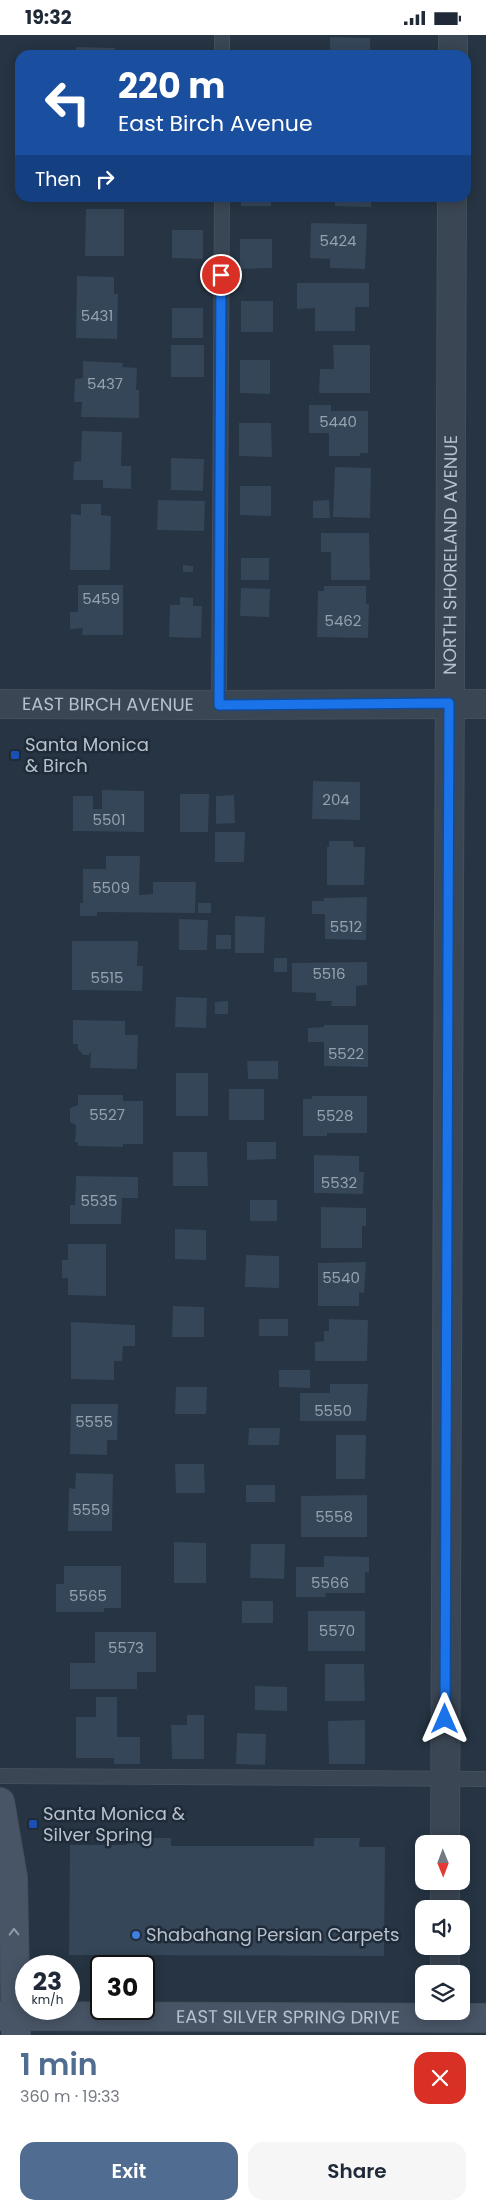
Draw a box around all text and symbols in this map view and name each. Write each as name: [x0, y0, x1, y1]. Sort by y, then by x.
text: 19:32: [25, 4, 72, 31]
text: 220 m: [118, 61, 225, 110]
icon: left: [35, 70, 100, 135]
text: East Birch Avenue: [118, 108, 313, 139]
icon: right: [91, 165, 119, 193]
text: Then: [35, 166, 81, 193]
house number: 5424: [320, 230, 356, 251]
pin: [200, 254, 242, 296]
icon: arrive: [207, 261, 235, 289]
house number: 5431: [81, 305, 113, 326]
house number: 5437: [87, 373, 123, 394]
house number: 5440: [319, 411, 357, 432]
street label: NORTH SHORELAND AVENUE: [437, 435, 463, 675]
house number: 5459: [82, 588, 120, 609]
house number: 5462: [324, 610, 362, 631]
street label: EAST BIRCH AVENUE: [22, 691, 194, 717]
place label: Santa Monica & Birch: [25, 732, 149, 778]
marker: Santa Monica & Birch: [9, 749, 21, 761]
house number: 204: [322, 789, 350, 810]
house number: 5501: [92, 809, 126, 830]
house number: 5509: [92, 877, 130, 898]
house number: 5512: [330, 916, 362, 937]
house number: 5516: [312, 963, 346, 984]
house number: 5515: [90, 967, 124, 988]
house number: 5522: [328, 1043, 364, 1064]
house number: 5527: [89, 1104, 125, 1125]
house number: 5528: [317, 1105, 353, 1126]
house number: 5532: [321, 1172, 357, 1193]
house number: 5535: [80, 1190, 118, 1211]
house number: 5540: [322, 1267, 360, 1288]
house number: 5550: [314, 1400, 352, 1421]
house number: 5555: [75, 1411, 113, 1432]
house number: 5559: [72, 1499, 110, 1520]
house number: 5558: [315, 1506, 353, 1527]
house number: 5566: [311, 1572, 349, 1593]
house number: 5565: [69, 1585, 107, 1606]
house number: 5570: [319, 1620, 355, 1641]
house number: 5573: [108, 1637, 144, 1658]
position arrow: [418, 1692, 470, 1744]
place label: Santa Monica & Silver Spring: [43, 1801, 186, 1847]
marker: Santa Monica & Silver Spring: [27, 1818, 39, 1830]
north arrow: [415, 1835, 470, 1890]
map controls: [415, 1835, 470, 2020]
button: sound: [415, 1900, 470, 1955]
place label: Shabahang Persian Carpets: [146, 1922, 399, 1947]
one-way arrow: [9, 1928, 19, 1936]
marker: Shabahang Persian Carpets: [130, 1929, 142, 1941]
speed limit sign: 30: [90, 1955, 155, 2020]
text: 23: [33, 1964, 62, 1999]
button: layers: [415, 1965, 470, 2020]
text: km/h: [32, 1991, 63, 2008]
street label: EAST SILVER SPRING DRIVE: [176, 2004, 400, 2030]
text: 1 min: [20, 2043, 98, 2086]
button: close: [414, 2052, 466, 2104]
text: 360 m · 19:33: [20, 2085, 120, 2108]
button: Exit: [20, 2142, 238, 2200]
button: Share: [248, 2142, 466, 2200]

